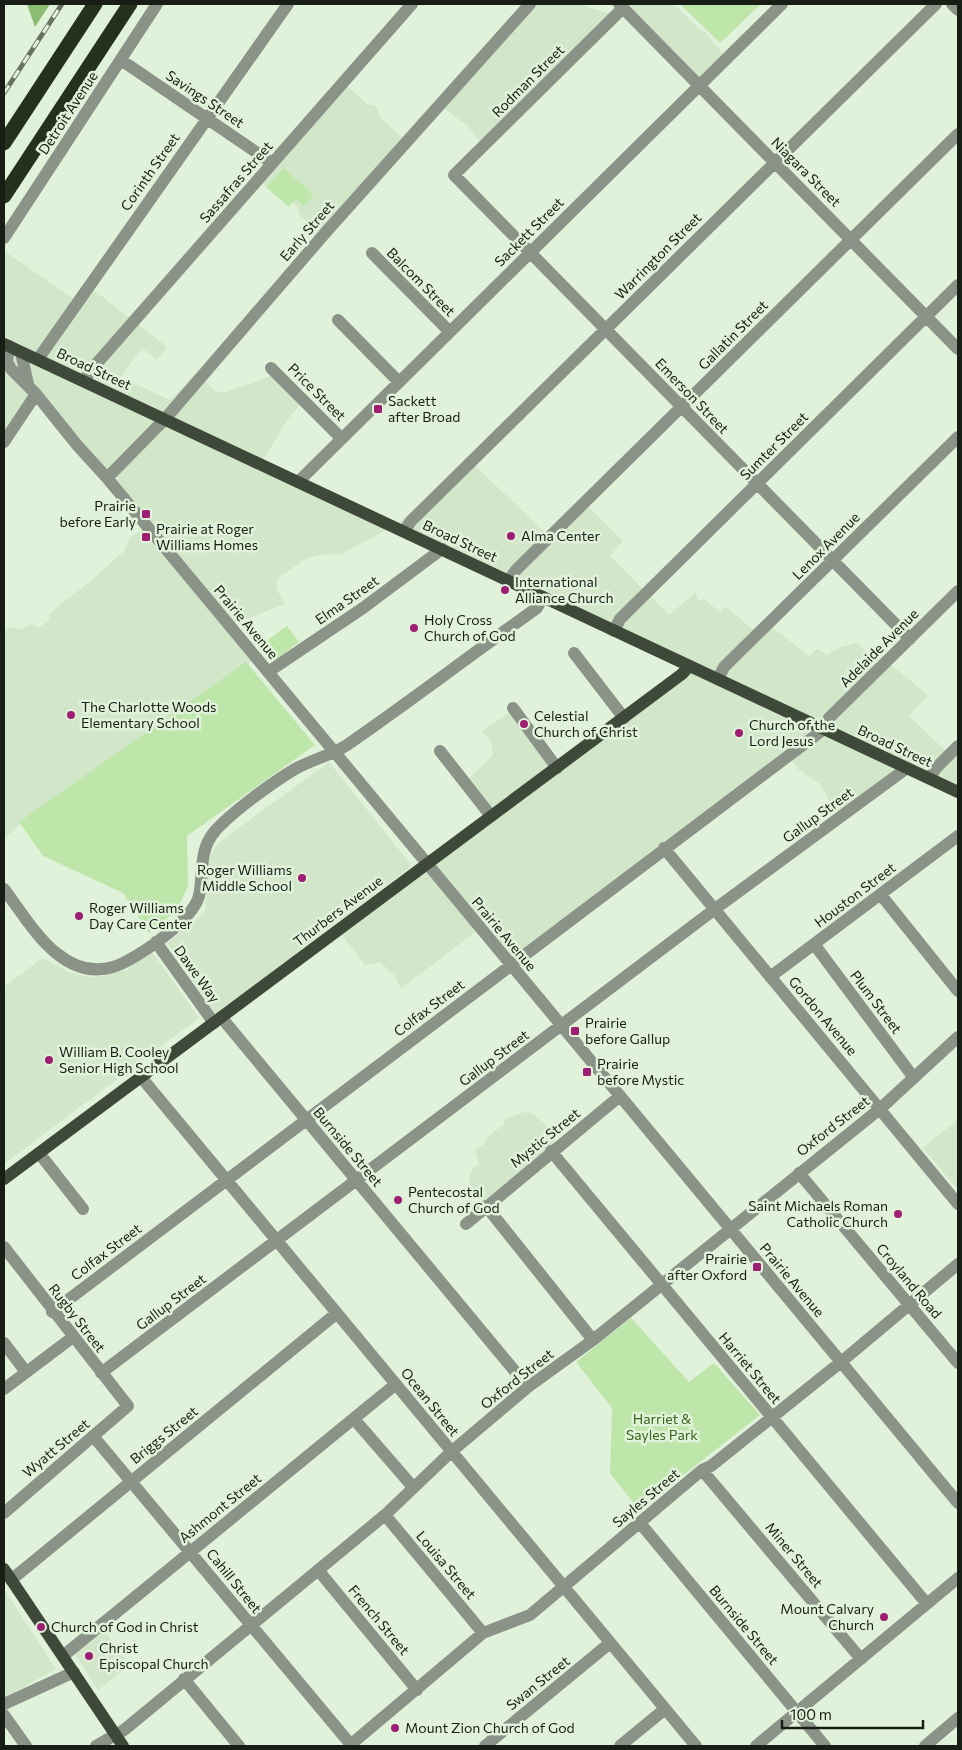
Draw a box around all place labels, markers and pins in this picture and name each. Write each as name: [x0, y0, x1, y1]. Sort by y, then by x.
place label: Sackett after Broad: [388, 392, 460, 425]
marker: Sackett after Broad: [372, 403, 384, 415]
place label: Prairie before Early: [59, 497, 136, 530]
marker: Prairie before Early: [140, 508, 152, 520]
place label: Prairie at Roger Williams Homes: [156, 520, 258, 553]
place label: Alma Center: [521, 527, 600, 544]
marker: Alma Center: [505, 530, 517, 542]
marker: Prairie at Roger Williams Homes: [140, 531, 152, 543]
place label: International Alliance Church: [515, 573, 613, 606]
marker: International Alliance Church: [499, 584, 511, 596]
place label: Holy Cross Church of God: [424, 611, 516, 644]
marker: Holy Cross Church of God: [408, 622, 420, 634]
place label: The Charlotte Woods Elementary School: [81, 698, 216, 731]
place label: Celestial Church of Christ: [534, 707, 638, 740]
marker: The Charlotte Woods Elementary School: [65, 709, 77, 721]
place label: Church of the Lord Jesus: [749, 716, 835, 749]
marker: Celestial Church of Christ: [518, 718, 530, 730]
marker: Church of the Lord Jesus: [733, 727, 745, 739]
place label: Roger Williams Middle School: [197, 861, 292, 894]
marker: Roger Williams Middle School: [296, 872, 308, 884]
place label: Roger Williams Day Care Center: [89, 899, 193, 932]
marker: Roger Williams Day Care Center: [73, 910, 85, 922]
place label: Prairie before Gallup: [585, 1014, 670, 1047]
marker: Prairie before Gallup: [569, 1025, 581, 1037]
place label: William B. Cooley Senior High School: [59, 1043, 179, 1076]
marker: William B. Cooley Senior High School: [43, 1054, 55, 1066]
place label: Prairie before Mystic: [597, 1055, 684, 1088]
marker: Prairie before Mystic: [581, 1066, 593, 1078]
place label: Pentecostal Church of God: [408, 1183, 500, 1216]
marker: Pentecostal Church of God: [392, 1194, 404, 1206]
place label: Saint Michaels Roman Catholic Church: [748, 1197, 888, 1230]
marker: Saint Michaels Roman Catholic Church: [892, 1208, 904, 1220]
place label: Prairie after Oxford: [667, 1250, 747, 1283]
marker: Prairie after Oxford: [751, 1261, 763, 1273]
place label: Mount Calvary Church: [780, 1600, 874, 1633]
marker: Mount Calvary Church: [878, 1611, 890, 1623]
place label: Church of God in Christ: [51, 1618, 199, 1635]
marker: Church of God in Christ: [35, 1621, 47, 1633]
place label: Christ Episcopal Church: [99, 1639, 208, 1672]
marker: Christ Episcopal Church: [83, 1650, 95, 1662]
place label: Mount Zion Church of God: [405, 1719, 575, 1736]
marker: Mount Zion Church of God: [389, 1722, 401, 1734]

